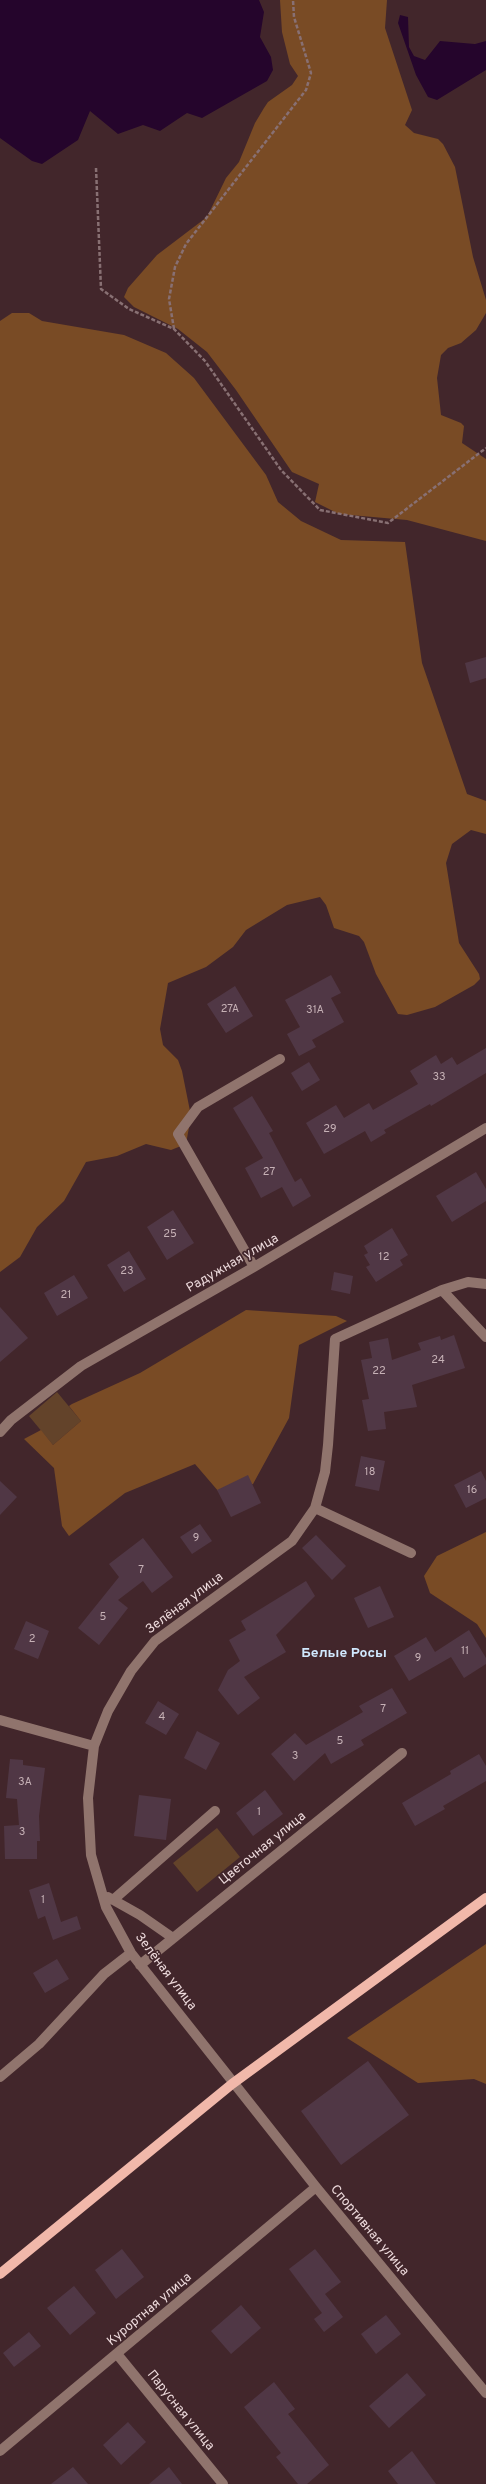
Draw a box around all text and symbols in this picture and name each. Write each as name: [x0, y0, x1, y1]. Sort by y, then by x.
house number: 27А: [221, 1003, 239, 1017]
house number: 31А: [306, 1004, 324, 1018]
house number: 33: [432, 1071, 446, 1085]
house number: 29: [323, 1123, 337, 1137]
house number: 27: [263, 1166, 275, 1180]
house number: 25: [163, 1228, 177, 1242]
street label: Радужная улица: [184, 1231, 282, 1297]
house number: 12: [379, 1251, 389, 1265]
house number: 23: [120, 1265, 134, 1279]
house number: 21: [61, 1289, 71, 1303]
house number: 24: [431, 1354, 445, 1368]
house number: 22: [372, 1365, 386, 1379]
house number: 18: [365, 1466, 375, 1480]
house number: 16: [467, 1484, 477, 1498]
house number: 9: [193, 1532, 199, 1546]
house number: 7: [138, 1564, 144, 1578]
street label: Зелёная улица: [143, 1570, 227, 1638]
house number: 5: [100, 1611, 106, 1625]
house number: 2: [29, 1633, 35, 1647]
house number: 11: [461, 1645, 469, 1659]
district label: Белые Росы: [301, 1646, 387, 1662]
house number: 9: [415, 1652, 421, 1666]
house number: 7: [380, 1703, 386, 1717]
house number: 4: [159, 1711, 165, 1725]
house number: 5: [337, 1735, 343, 1749]
house number: 3: [292, 1750, 298, 1764]
house number: 3А: [18, 1776, 32, 1790]
house number: 1: [257, 1806, 261, 1820]
street label: Цветочная улица: [216, 1809, 310, 1889]
house number: 3: [19, 1826, 25, 1840]
house number: 1: [41, 1894, 45, 1908]
street label: Зелёная улица: [131, 1930, 199, 2014]
street label: Спортивная улица: [326, 2182, 412, 2280]
street label: Курортная улица: [105, 2270, 195, 2350]
street label: Парусная улица: [143, 2368, 217, 2454]

